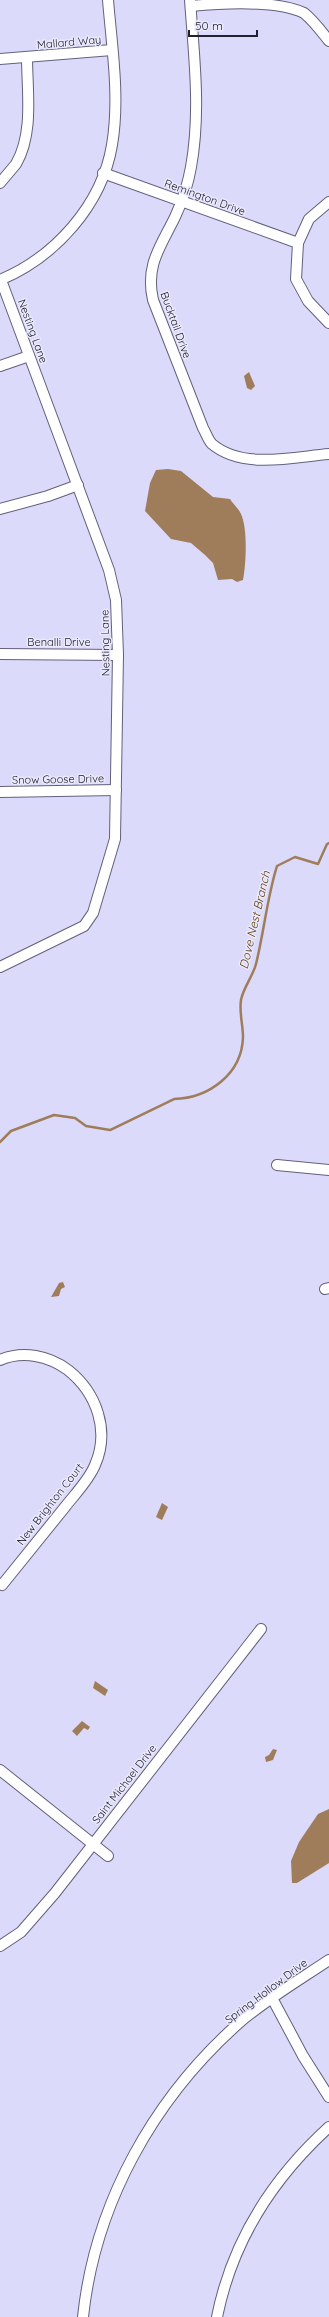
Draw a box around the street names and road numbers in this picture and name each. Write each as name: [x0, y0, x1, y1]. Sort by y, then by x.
street label: Mallard Way: [36, 32, 102, 52]
street label: Remington Drive: [163, 176, 247, 218]
street label: Bucktail Drive: [157, 290, 195, 360]
street label: Nesting Lane: [15, 297, 51, 365]
street label: Nesting Lane: [97, 609, 113, 677]
street label: Benalli Drive: [27, 635, 91, 649]
street label: Snow Goose Drive: [12, 771, 104, 787]
street label: New Brighton Court: [14, 1460, 86, 1548]
street label: Saint Michael Drive: [89, 1742, 159, 1826]
street label: Spring Hollow Drive: [222, 1955, 310, 2027]

